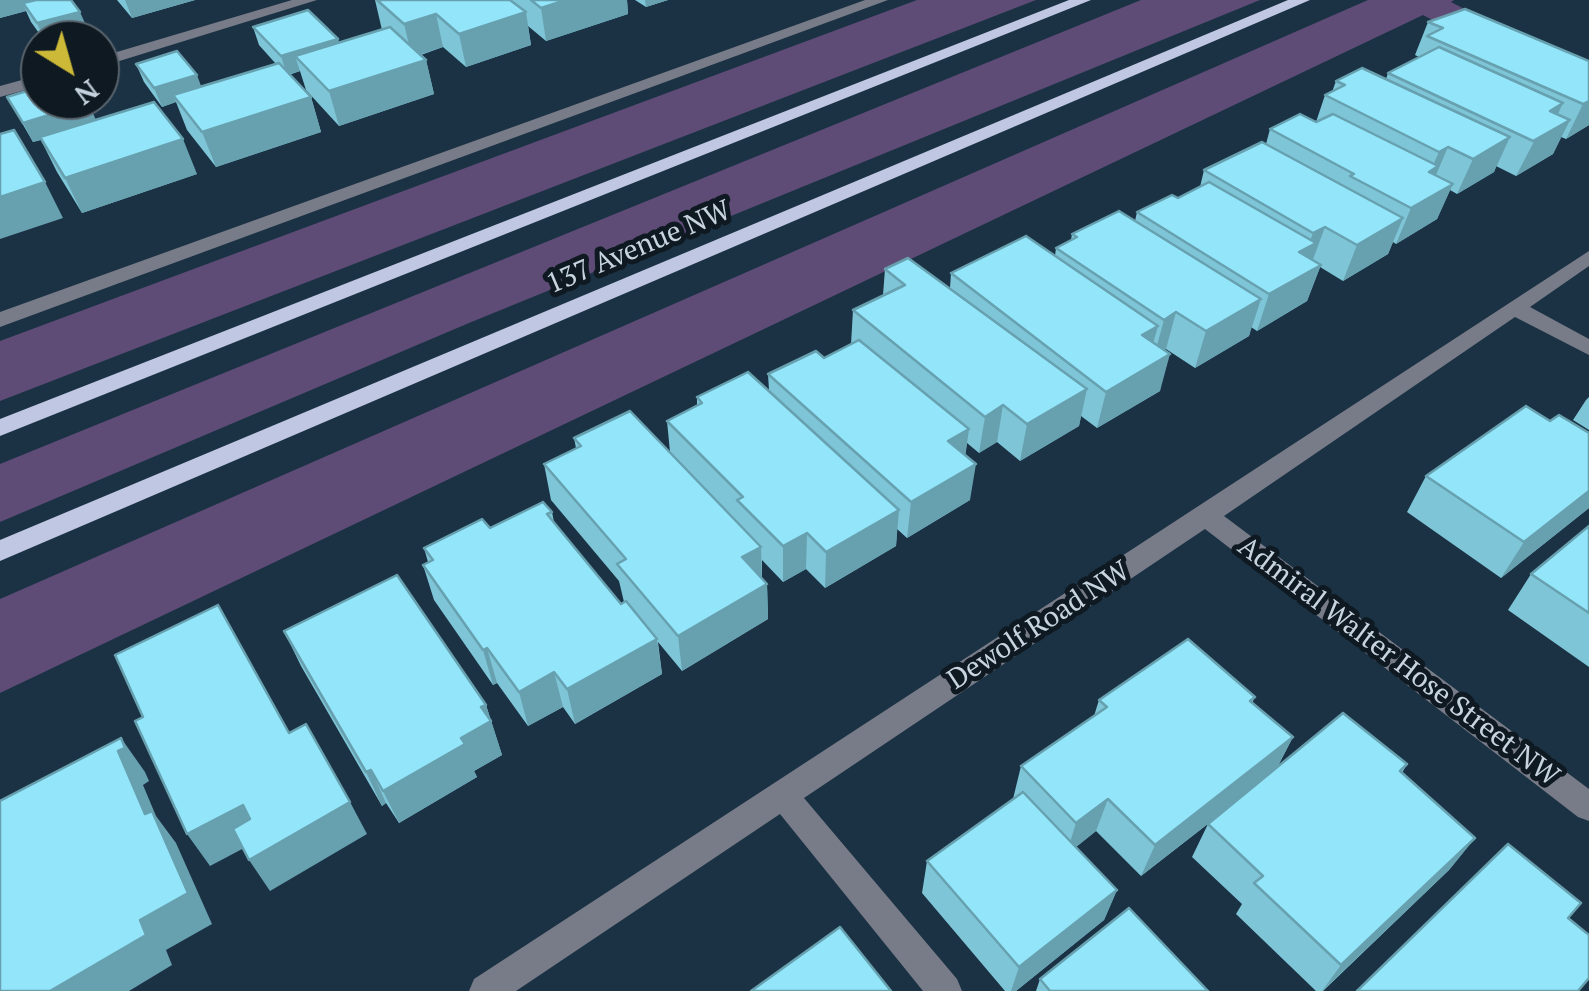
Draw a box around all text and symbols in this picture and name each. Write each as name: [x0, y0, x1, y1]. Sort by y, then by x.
north arrow: [20, 20, 120, 120]
text: N: [68, 72, 107, 114]
street label: 137 Avenue NW: [542, 194, 736, 302]
street label: Admiral Walter Hose Street NW: [1231, 530, 1565, 794]
street label: Dewolf Road NW: [942, 555, 1136, 697]

